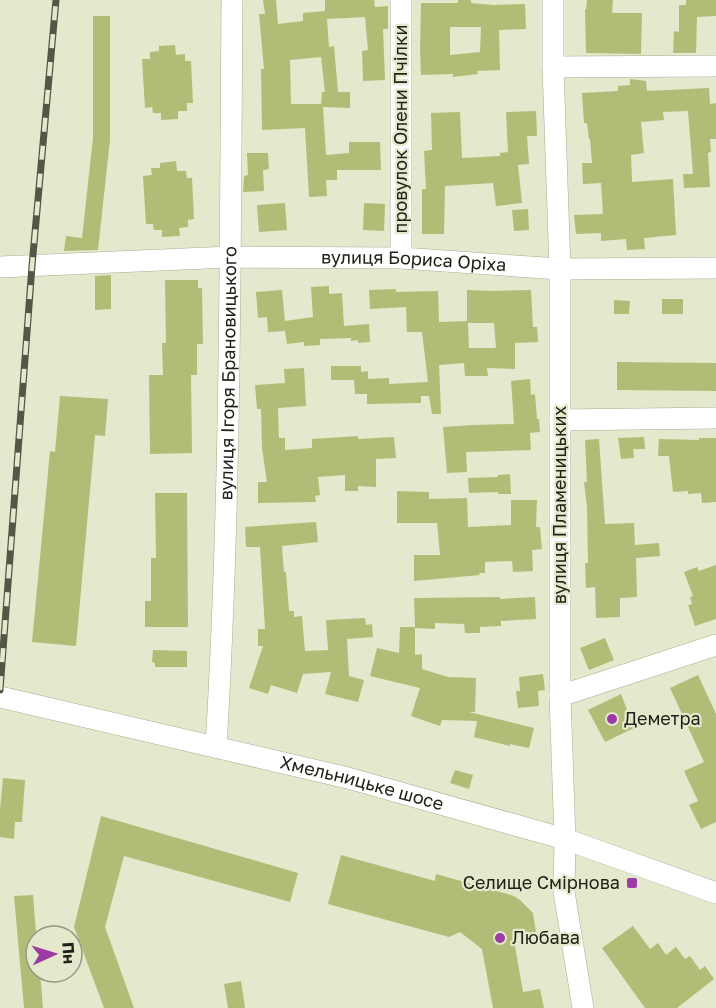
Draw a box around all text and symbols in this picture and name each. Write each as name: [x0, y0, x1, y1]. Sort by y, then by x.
street label: провулок Олени Пчілки: [389, 25, 411, 233]
street label: вулиця Ігоря Брановицького: [214, 246, 240, 501]
street label: вулиця Бориса Оріха: [321, 246, 507, 275]
street label: вулиця Пламеницьких: [548, 406, 570, 604]
place label: Деметра: [624, 707, 701, 729]
marker: Деметра: [605, 712, 619, 726]
street label: Хмельницьке шосе: [278, 751, 446, 814]
place label: Селище Смірнова: [463, 871, 620, 893]
marker: Селище Смірнова: [625, 876, 639, 890]
north arrow: [24, 924, 84, 984]
place label: Любава: [512, 926, 580, 948]
marker: Любава: [493, 931, 507, 945]
text: Пн: [58, 941, 80, 965]

